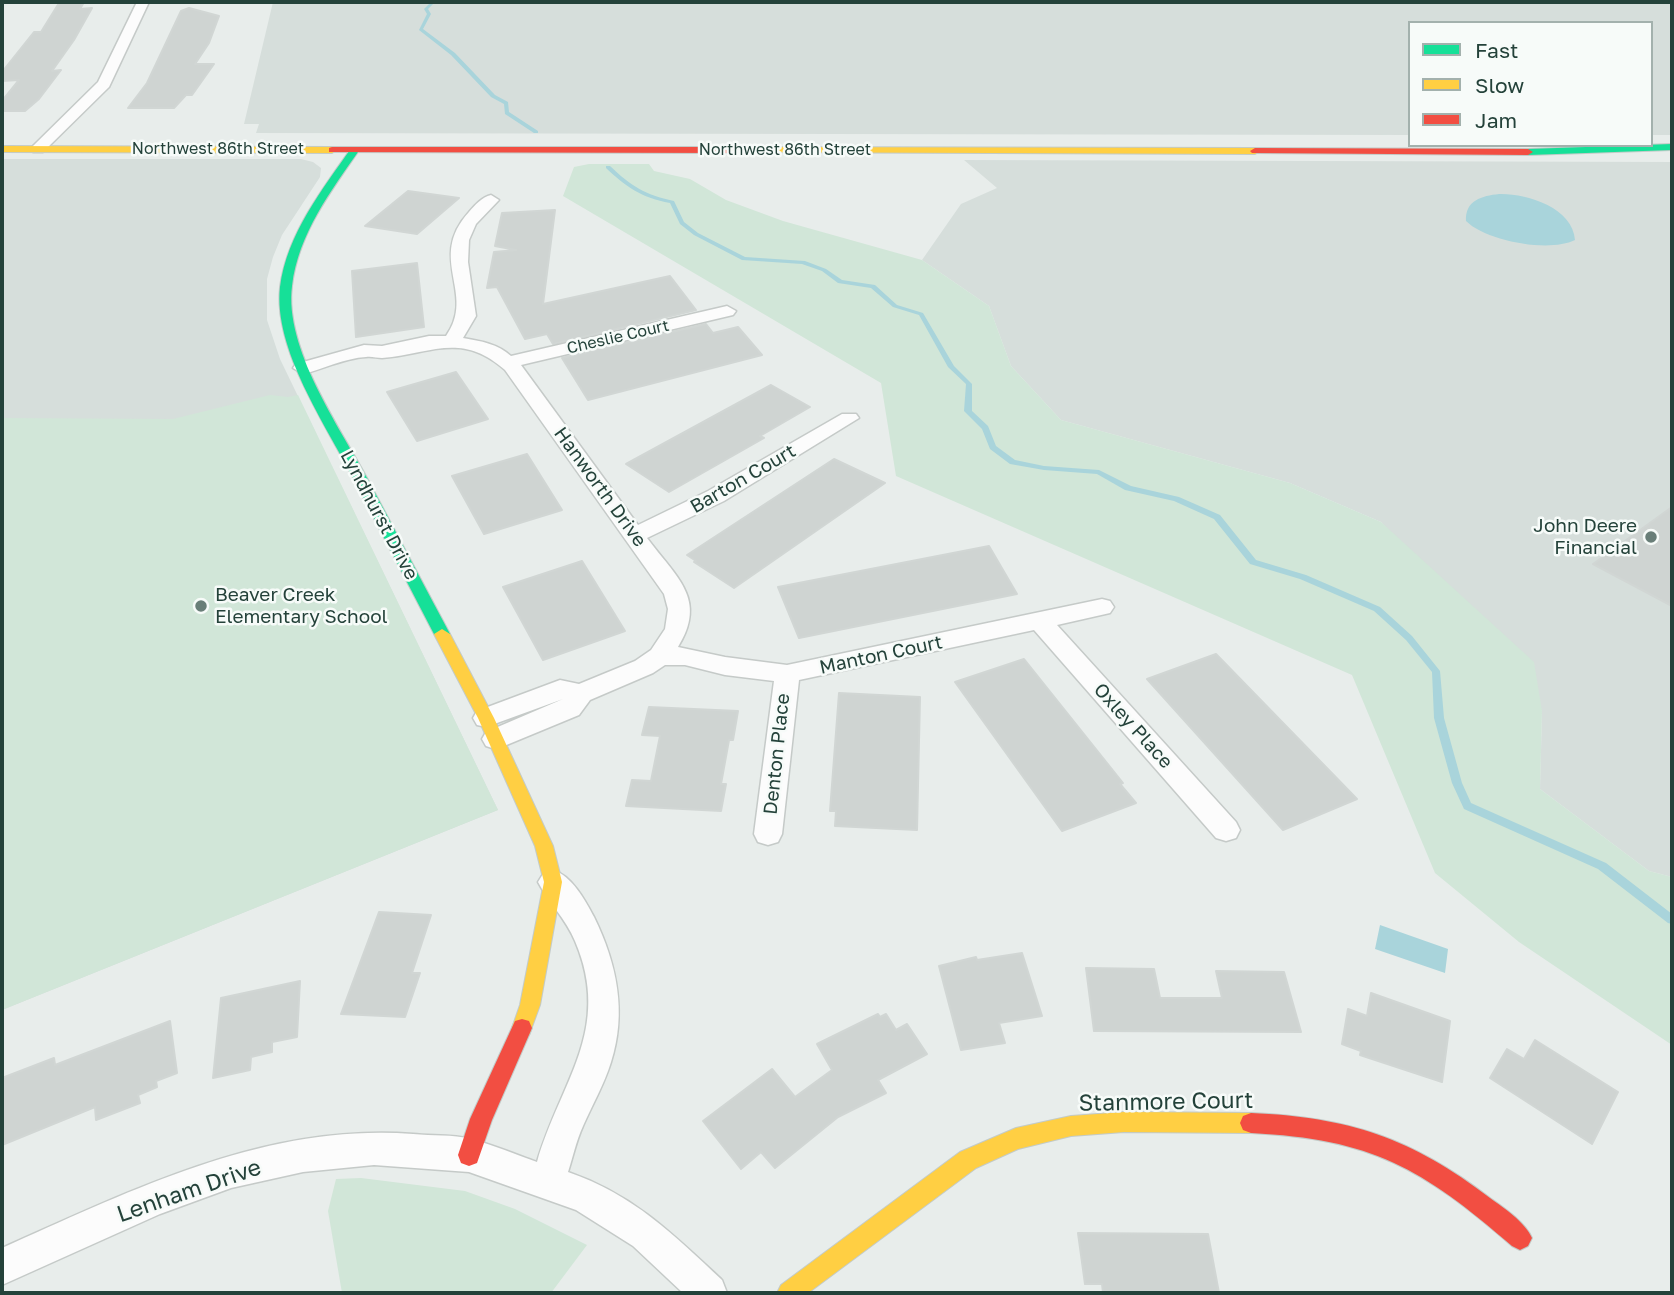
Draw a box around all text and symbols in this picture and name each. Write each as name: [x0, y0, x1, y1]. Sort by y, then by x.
legend: [1408, 21, 1653, 147]
text: Fast: [1475, 37, 1518, 63]
text: Slow: [1475, 72, 1524, 98]
text: Jam: [1475, 107, 1517, 133]
street label: Northwest 86th Street: [132, 139, 304, 159]
street label: Northwest 86th Street: [699, 140, 871, 160]
street label: Cheslie Court: [565, 316, 671, 358]
street label: Hanworth Drive: [549, 423, 651, 551]
street label: Barton Court: [686, 440, 800, 518]
street label: Lyndhurst Drive: [335, 446, 423, 584]
place label: John Deere Financial: [1533, 515, 1637, 559]
marker: John Deere Financial: [1643, 529, 1659, 545]
place label: Beaver Creek Elementary School: [215, 584, 388, 628]
marker: Beaver Creek Elementary School: [193, 598, 209, 614]
street label: Manton Court: [817, 631, 945, 679]
street label: Oxley Place: [1089, 679, 1177, 773]
street label: Denton Place: [759, 692, 795, 816]
street label: Stanmore Court: [1078, 1087, 1254, 1117]
street label: Lenham Drive: [113, 1153, 265, 1229]

